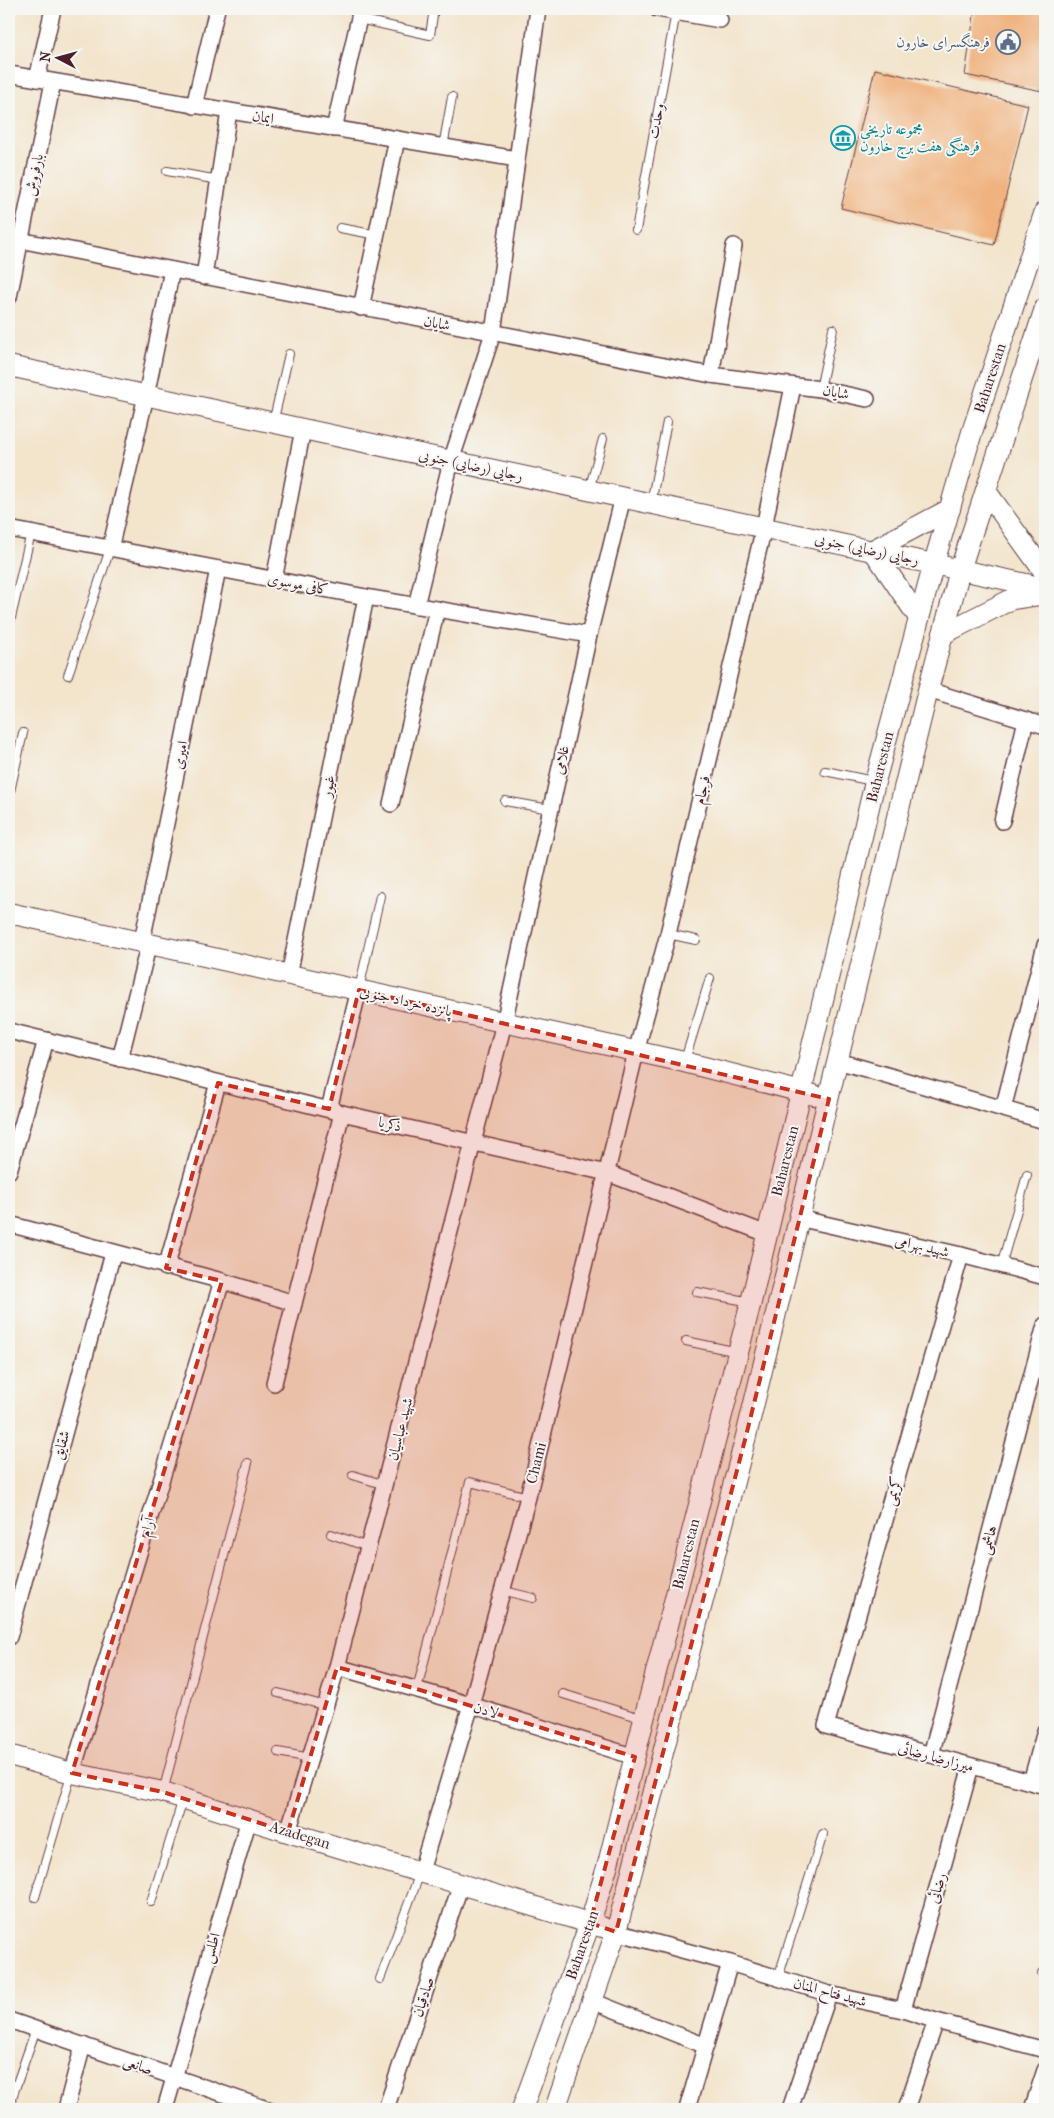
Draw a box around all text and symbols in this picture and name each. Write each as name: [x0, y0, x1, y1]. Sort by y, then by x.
public building icon: فرهنگسرای خارون: [995, 29, 1021, 55]
north arrow: [32, 32, 82, 82]
place label: فرهنگسرای خارون: [896, 32, 990, 52]
text: N: [37, 50, 55, 63]
street label: وحدت: [644, 102, 668, 140]
street label: ایمان: [251, 106, 275, 128]
place label: مجموعه تاریخی فرهنگی هفت برج خارون: [860, 120, 980, 159]
museum icon: مجموعه تاریخی فرهنگی هفت برج خارون: [830, 125, 856, 151]
street label: بارفروش: [21, 152, 48, 198]
street label: شایان: [422, 312, 452, 334]
street label: Baharestan: [970, 341, 1010, 415]
street label: شایان: [821, 381, 851, 403]
street label: رجایی (رضایی) جنوبی: [417, 445, 525, 487]
street label: رجایی (رضایی) جنوبی: [813, 529, 921, 571]
street label: کافی موسوی: [266, 569, 330, 599]
street label: Baharestan: [863, 729, 898, 804]
street label: امیری: [168, 739, 192, 771]
street label: غلامی: [549, 744, 573, 776]
street label: غیور: [316, 773, 339, 801]
street label: فرجام: [690, 774, 718, 807]
street label: پانزده خرداد جنوبی: [358, 982, 455, 1023]
street label: ذکریا: [377, 1113, 403, 1135]
street label: Baharestan: [768, 1123, 803, 1198]
street label: شهید بهرامی: [893, 1231, 951, 1262]
street label: شهید عباسیان: [383, 1396, 417, 1463]
street label: شقایق: [48, 1428, 74, 1462]
street label: Chami: [522, 1440, 550, 1486]
street label: کریمی: [880, 1474, 908, 1508]
street label: آرام: [136, 1513, 163, 1540]
street label: Baharestan: [669, 1516, 704, 1591]
street label: هاشمی: [975, 1523, 1002, 1557]
street label: لادن: [471, 1698, 501, 1722]
street label: میرزارضا رضائی: [896, 1738, 976, 1776]
street label: Azadegan: [267, 1817, 333, 1853]
street label: رضائی: [924, 1871, 950, 1905]
street label: Baharestan: [562, 1908, 602, 1982]
street label: اطلس: [198, 1931, 225, 1966]
street label: شهید فتاح المنان: [790, 1974, 869, 2014]
street label: صادقیان: [408, 1975, 438, 2019]
street label: صانعی: [120, 2051, 155, 2080]

